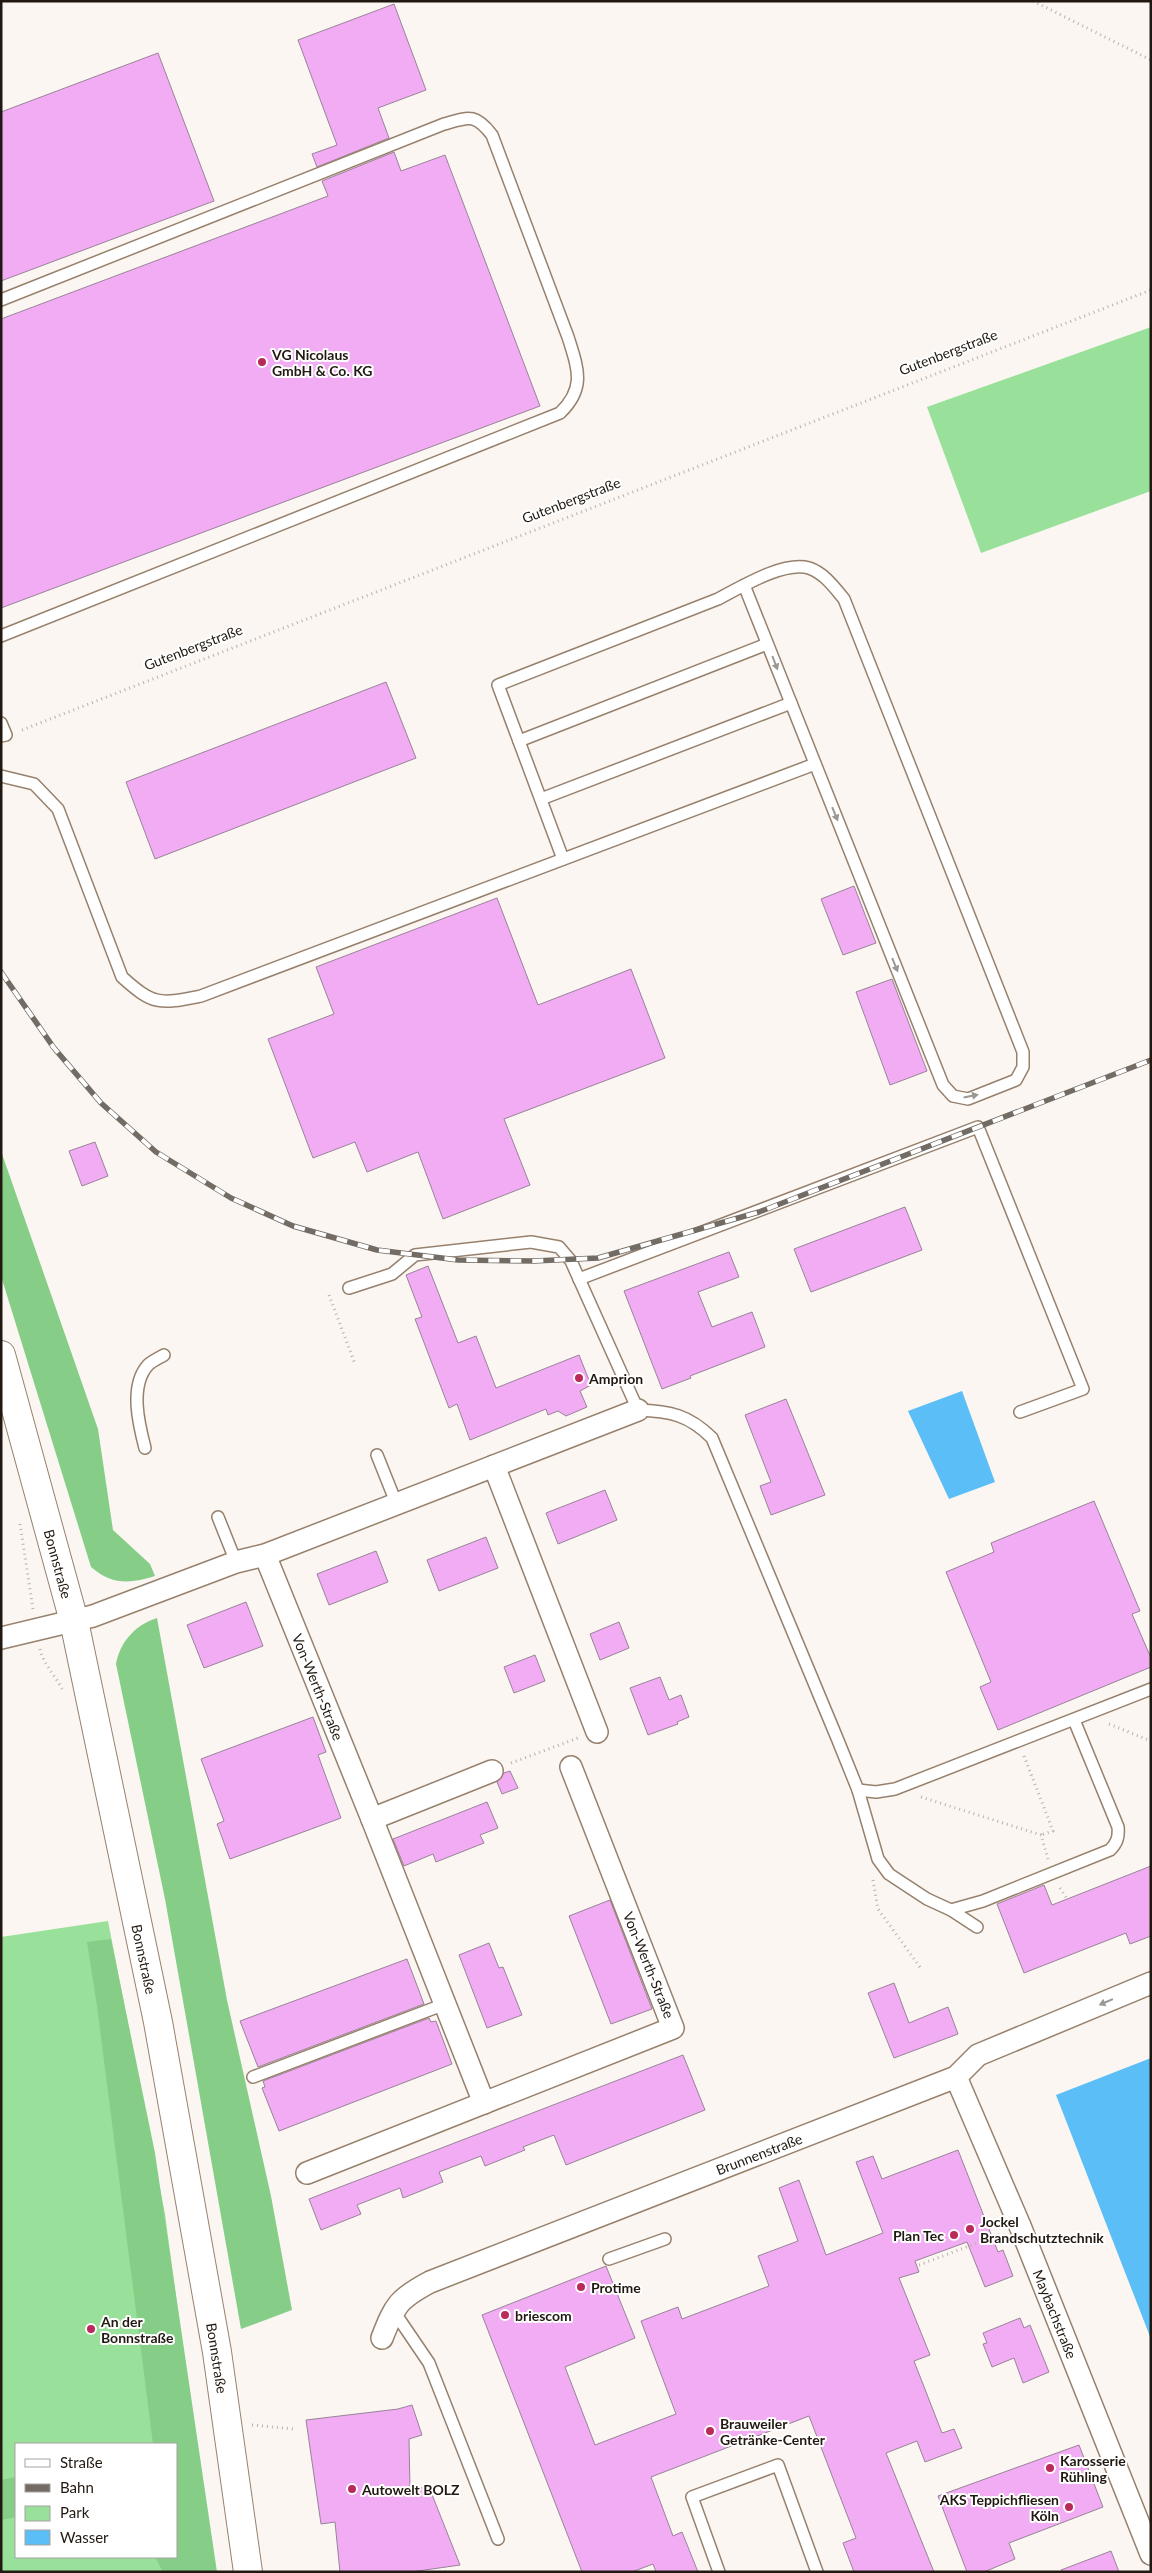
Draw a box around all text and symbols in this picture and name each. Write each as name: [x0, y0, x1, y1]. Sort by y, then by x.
street label: Gutenbergstraße: [896, 325, 1000, 379]
place label: VG Nicolaus GmbH & Co. KG: [271, 346, 372, 379]
marker: VG Nicolaus GmbH & Co. KG: [256, 356, 268, 368]
street label: Gutenbergstraße: [519, 473, 623, 527]
street label: Gutenbergstraße: [141, 620, 245, 674]
one-way arrow: [771, 656, 779, 671]
one-way arrow: [831, 807, 839, 821]
one-way arrow: [891, 958, 899, 973]
one-way arrow: [963, 1092, 979, 1100]
place label: Amprion: [588, 1370, 643, 1387]
marker: Amprion: [573, 1372, 585, 1384]
street label: Bonnstraße: [41, 1527, 75, 1601]
street label: Von-Werth-Straße: [289, 1631, 347, 1743]
street label: Von-Werth-Straße: [620, 1909, 678, 2021]
street label: Bonnstraße: [128, 1922, 160, 1996]
one-way arrow: [1099, 1998, 1113, 2006]
street label: Brunnenstraße: [713, 2130, 805, 2178]
place label: Jockel Brandschutztechnik: [980, 2213, 1104, 2246]
marker: Jockel Brandschutztechnik: [964, 2223, 976, 2235]
place label: Plan Tec: [893, 2227, 944, 2244]
marker: Plan Tec: [948, 2229, 960, 2241]
street label: Maybachstraße: [1029, 2267, 1081, 2361]
place label: Protime: [591, 2279, 641, 2296]
marker: Protime: [575, 2281, 587, 2293]
place label: briescom: [515, 2307, 572, 2324]
marker: briescom: [499, 2309, 511, 2321]
place label: An der Bonnstraße: [100, 2313, 174, 2346]
street label: Bonnstraße: [203, 2322, 231, 2394]
marker: An der Bonnstraße: [85, 2323, 97, 2335]
place label: Brauweiler Getränke-Center: [720, 2415, 826, 2448]
marker: Brauweiler Getränke-Center: [704, 2425, 716, 2437]
legend: [15, 2443, 178, 2558]
place label: Karosserie Rühling: [1060, 2452, 1126, 2485]
text: Straße: [60, 2453, 103, 2471]
marker: Karosserie Rühling: [1044, 2462, 1056, 2474]
text: Bahn: [60, 2478, 94, 2496]
place label: Autowelt BOLZ: [361, 2481, 460, 2498]
marker: Autowelt BOLZ: [346, 2483, 358, 2495]
place label: AKS Teppichfliesen Köln: [939, 2491, 1059, 2524]
marker: AKS Teppichfliesen Köln: [1063, 2501, 1075, 2513]
text: Park: [60, 2503, 90, 2521]
text: Wasser: [60, 2528, 109, 2546]

